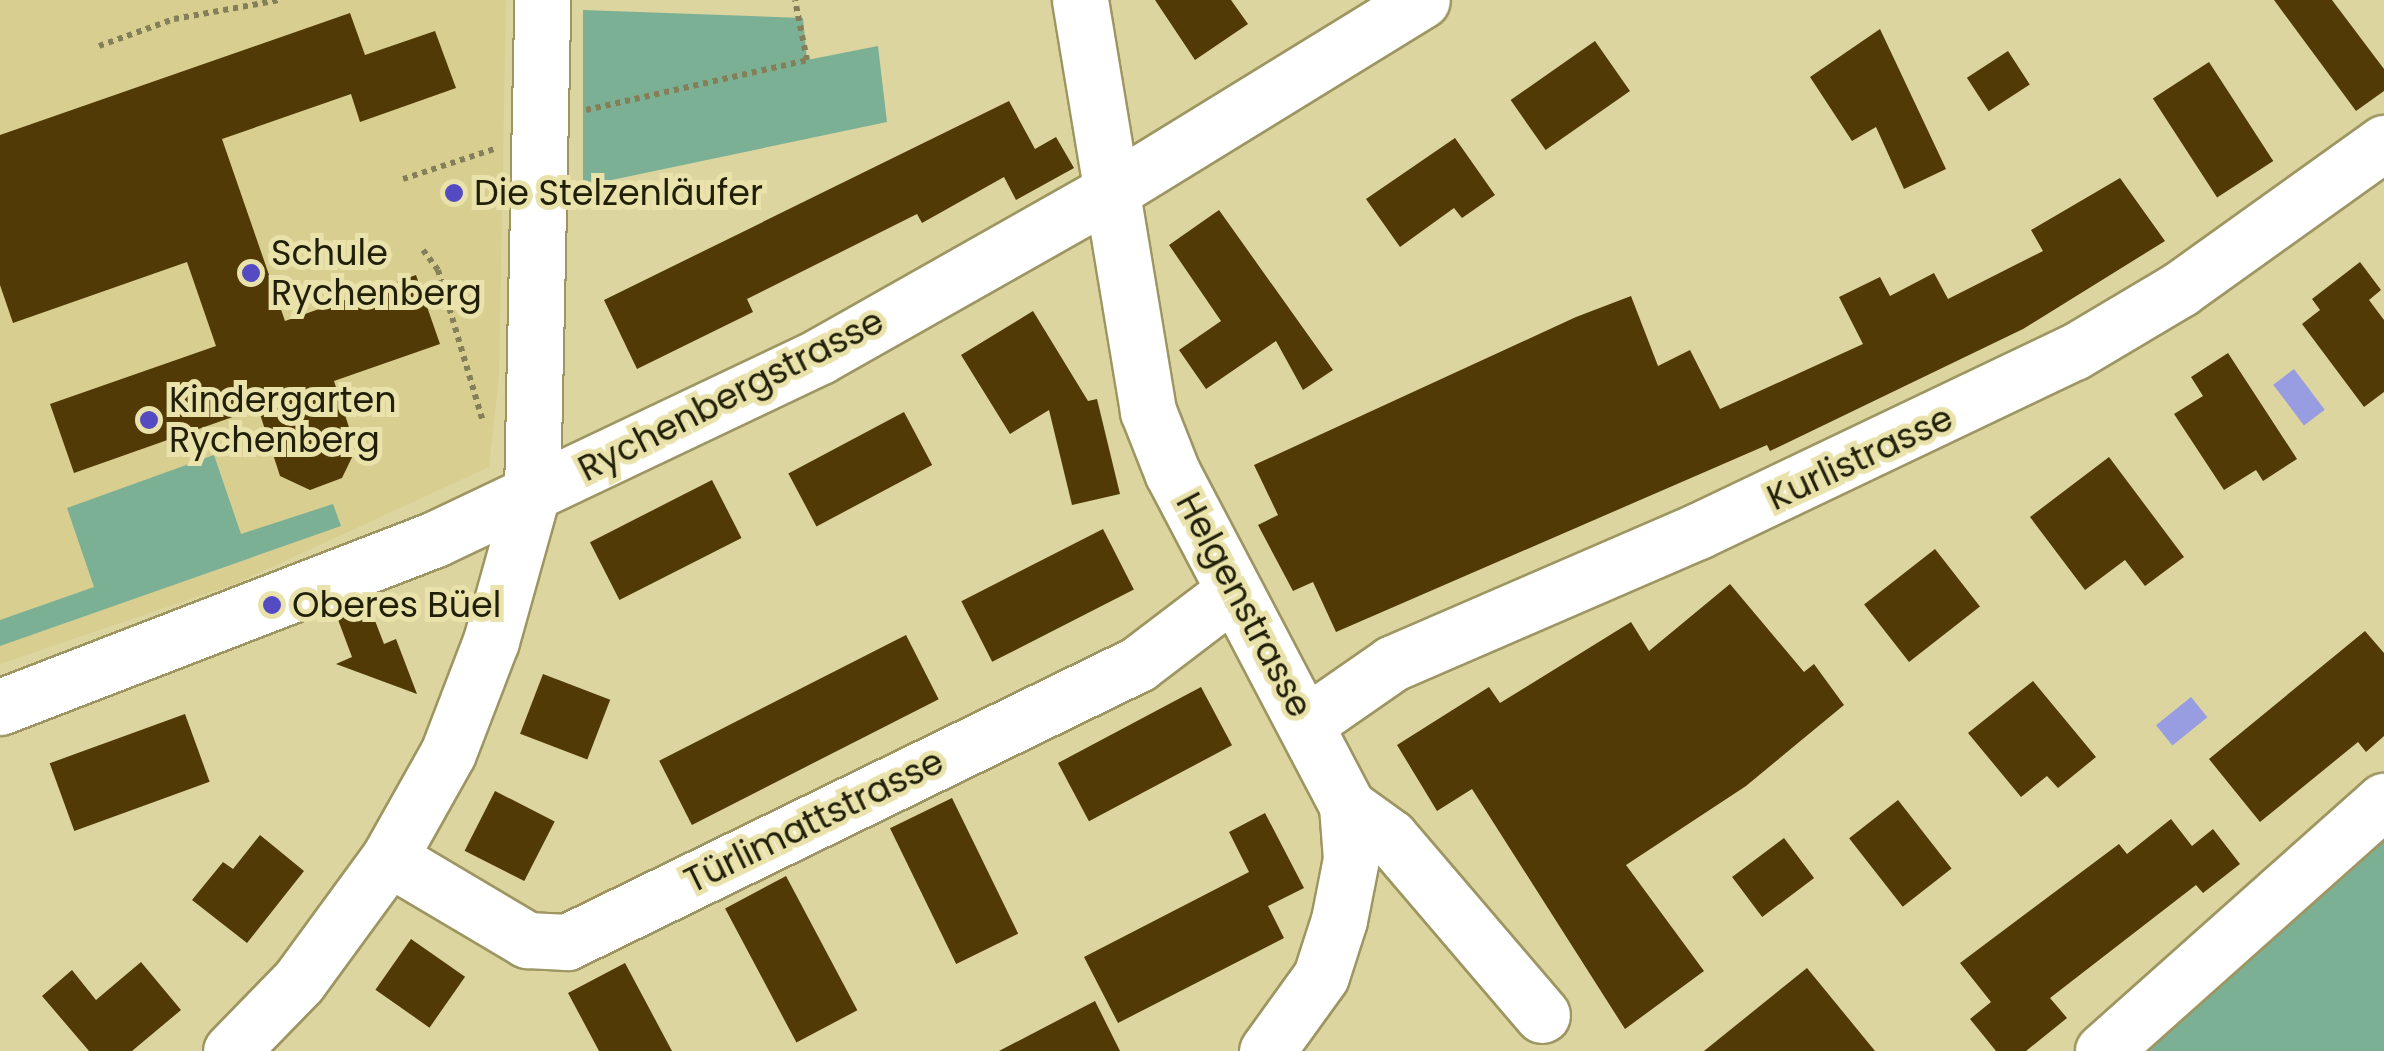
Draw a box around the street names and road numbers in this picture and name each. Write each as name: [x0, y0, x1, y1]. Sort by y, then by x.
street label: Rychenbergstrasse: [571, 300, 891, 490]
street label: Kurlistrasse: [1761, 397, 1959, 519]
street label: Helgenstrasse: [1167, 486, 1321, 724]
street label: Türlimattstrasse: [678, 740, 950, 902]

